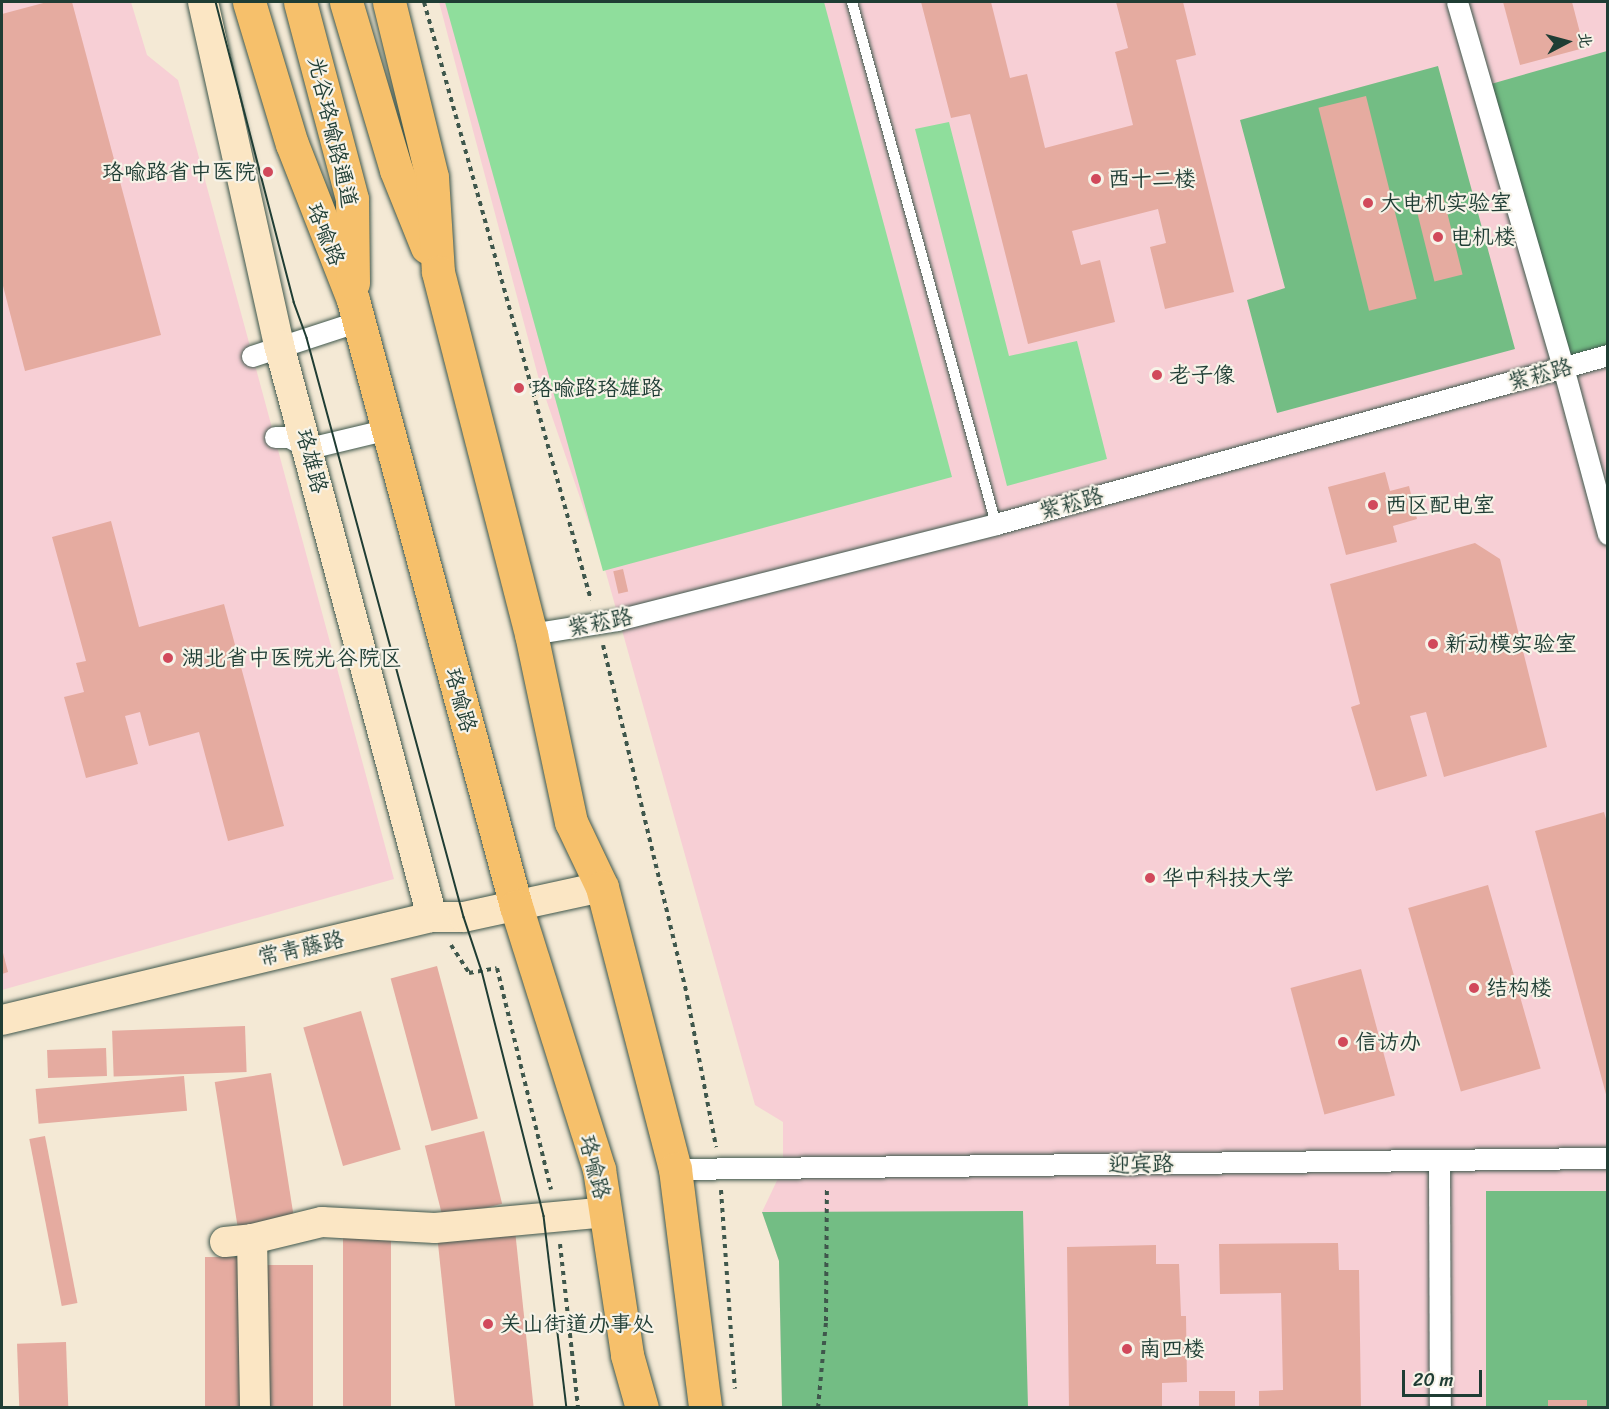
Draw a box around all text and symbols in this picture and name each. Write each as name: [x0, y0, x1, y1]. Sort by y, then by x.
north arrow: [1537, 12, 1597, 72]
text: 北: [1570, 31, 1601, 50]
street label: 光谷珞喻路通道: [303, 54, 363, 210]
place label: 珞喻路省中医院: [102, 159, 256, 185]
marker: 珞喻路省中医院: [261, 165, 275, 179]
place label: 西十二楼: [1108, 166, 1196, 192]
marker: 西十二楼: [1089, 172, 1103, 186]
place label: 大电机实验室: [1380, 190, 1512, 216]
marker: 大电机实验室: [1361, 196, 1375, 210]
street label: 珞喻路: [301, 198, 351, 270]
place label: 电机楼: [1450, 224, 1516, 250]
marker: 电机楼: [1431, 230, 1445, 244]
street label: 紫菘路: [1505, 353, 1575, 395]
place label: 老子像: [1169, 362, 1235, 388]
marker: 老子像: [1150, 368, 1164, 382]
place label: 珞喻路珞雄路: [531, 375, 663, 401]
marker: 珞喻路珞雄路: [512, 381, 526, 395]
street label: 珞雄路: [291, 426, 333, 496]
street label: 紫菘路: [1036, 482, 1106, 524]
place label: 西区配电室: [1385, 492, 1495, 518]
marker: 西区配电室: [1366, 498, 1380, 512]
street label: 紫菘路: [565, 603, 635, 641]
place label: 新动模实验室: [1445, 631, 1577, 657]
marker: 新动模实验室: [1426, 637, 1440, 651]
place label: 湖北省中医院光谷院区: [182, 645, 402, 671]
marker: 湖北省中医院光谷院区: [159, 649, 177, 667]
street label: 珞喻路: [440, 665, 482, 735]
place label: 华中科技大学: [1162, 865, 1294, 891]
marker: 华中科技大学: [1143, 871, 1157, 885]
street label: 常青藤路: [255, 925, 347, 971]
place label: 结构楼: [1486, 975, 1552, 1001]
marker: 结构楼: [1467, 981, 1481, 995]
place label: 信访办: [1355, 1029, 1421, 1055]
marker: 信访办: [1336, 1035, 1350, 1049]
street label: 珞喻路: [574, 1132, 616, 1202]
street label: 迎宾路: [1108, 1150, 1174, 1178]
place label: 关山街道办事处: [500, 1311, 654, 1337]
marker: 关山街道办事处: [481, 1317, 495, 1331]
place label: 南四楼: [1139, 1336, 1205, 1362]
marker: 南四楼: [1120, 1342, 1134, 1356]
scale bar: [1405, 1358, 1484, 1396]
text: 20 m: [1413, 1364, 1453, 1396]

